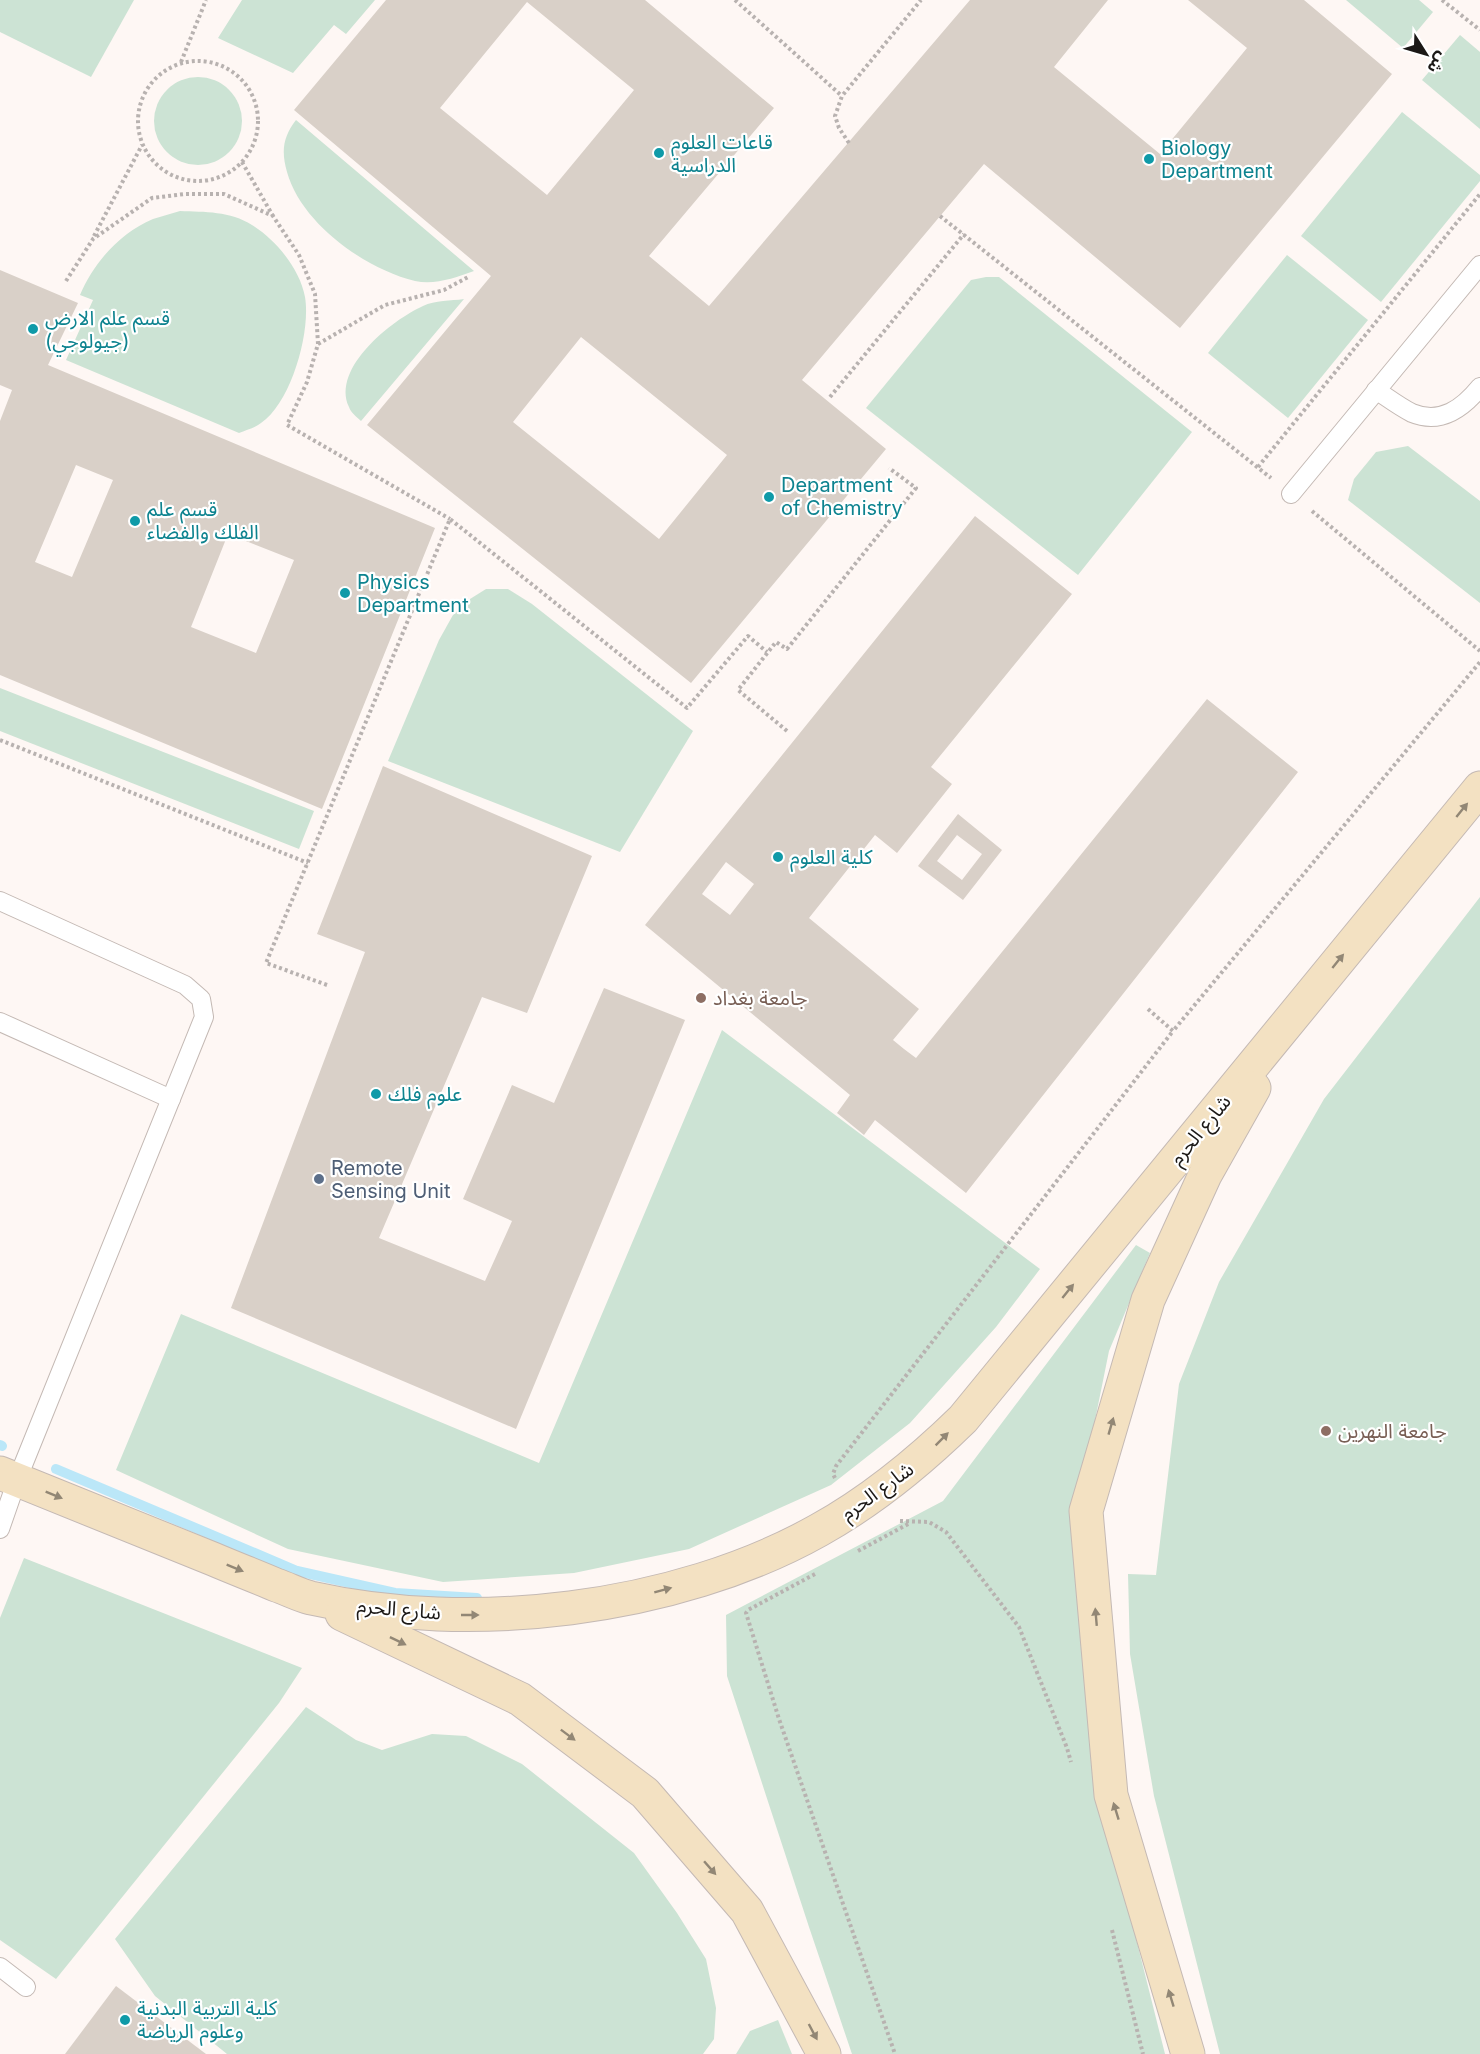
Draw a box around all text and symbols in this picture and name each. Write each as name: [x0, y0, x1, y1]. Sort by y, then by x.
north arrow: [1396, 24, 1456, 84]
text: ش: [1423, 48, 1453, 78]
place label: قاعات العلوم الدراسية: [671, 130, 773, 177]
place label: Biology Department: [1161, 136, 1273, 183]
marker: قاعات العلوم الدراسية: [652, 146, 666, 160]
marker: Biology Department: [1142, 152, 1156, 166]
place label: قسم علم الارض (جيولوجي): [45, 306, 170, 357]
marker: قسم علم الارض (جيولوجي): [26, 322, 40, 336]
place label: Department of Chemistry: [781, 473, 903, 520]
marker: Department of Chemistry: [762, 490, 776, 504]
place label: قسم علم الفلك والفضاء: [147, 497, 259, 544]
marker: قسم علم الفلك والفضاء: [128, 514, 142, 528]
place label: Physics Department: [357, 570, 469, 617]
marker: Physics Department: [338, 586, 352, 600]
one-way arrow: [1455, 803, 1468, 818]
place label: كلية العلوم: [790, 845, 873, 872]
marker: كلية العلوم: [771, 850, 785, 864]
one-way arrow: [1332, 953, 1345, 969]
place label: جامعة بغداد: [713, 986, 808, 1010]
marker: جامعة بغداد: [694, 991, 708, 1005]
place label: علوم فلك: [388, 1082, 462, 1109]
marker: علوم فلك: [369, 1087, 383, 1101]
street label: شارع الحرم: [1164, 1090, 1238, 1172]
place label: Remote Sensing Unit: [331, 1156, 451, 1203]
marker: Remote Sensing Unit: [312, 1172, 326, 1186]
one-way arrow: [1061, 1284, 1074, 1299]
one-way arrow: [1107, 1417, 1116, 1435]
place label: جامعة النهرين: [1338, 1419, 1447, 1443]
marker: جامعة النهرين: [1319, 1424, 1333, 1438]
one-way arrow: [935, 1432, 949, 1447]
street label: شارع الحرم: [836, 1457, 920, 1528]
one-way arrow: [45, 1491, 63, 1500]
one-way arrow: [226, 1564, 244, 1573]
one-way arrow: [654, 1584, 672, 1594]
street label: شارع الحرم: [356, 1593, 442, 1628]
one-way arrow: [1091, 1608, 1101, 1627]
one-way arrow: [461, 1610, 480, 1619]
one-way arrow: [390, 1636, 407, 1645]
one-way arrow: [561, 1729, 576, 1741]
one-way arrow: [1111, 1802, 1120, 1820]
one-way arrow: [703, 1860, 716, 1875]
one-way arrow: [1166, 1989, 1175, 2007]
place label: كلية التربية البدنية وعلوم الرياضة: [137, 1996, 278, 2046]
marker: كلية التربية البدنية وعلوم الرياضة: [118, 2013, 132, 2027]
one-way arrow: [808, 2024, 818, 2041]

